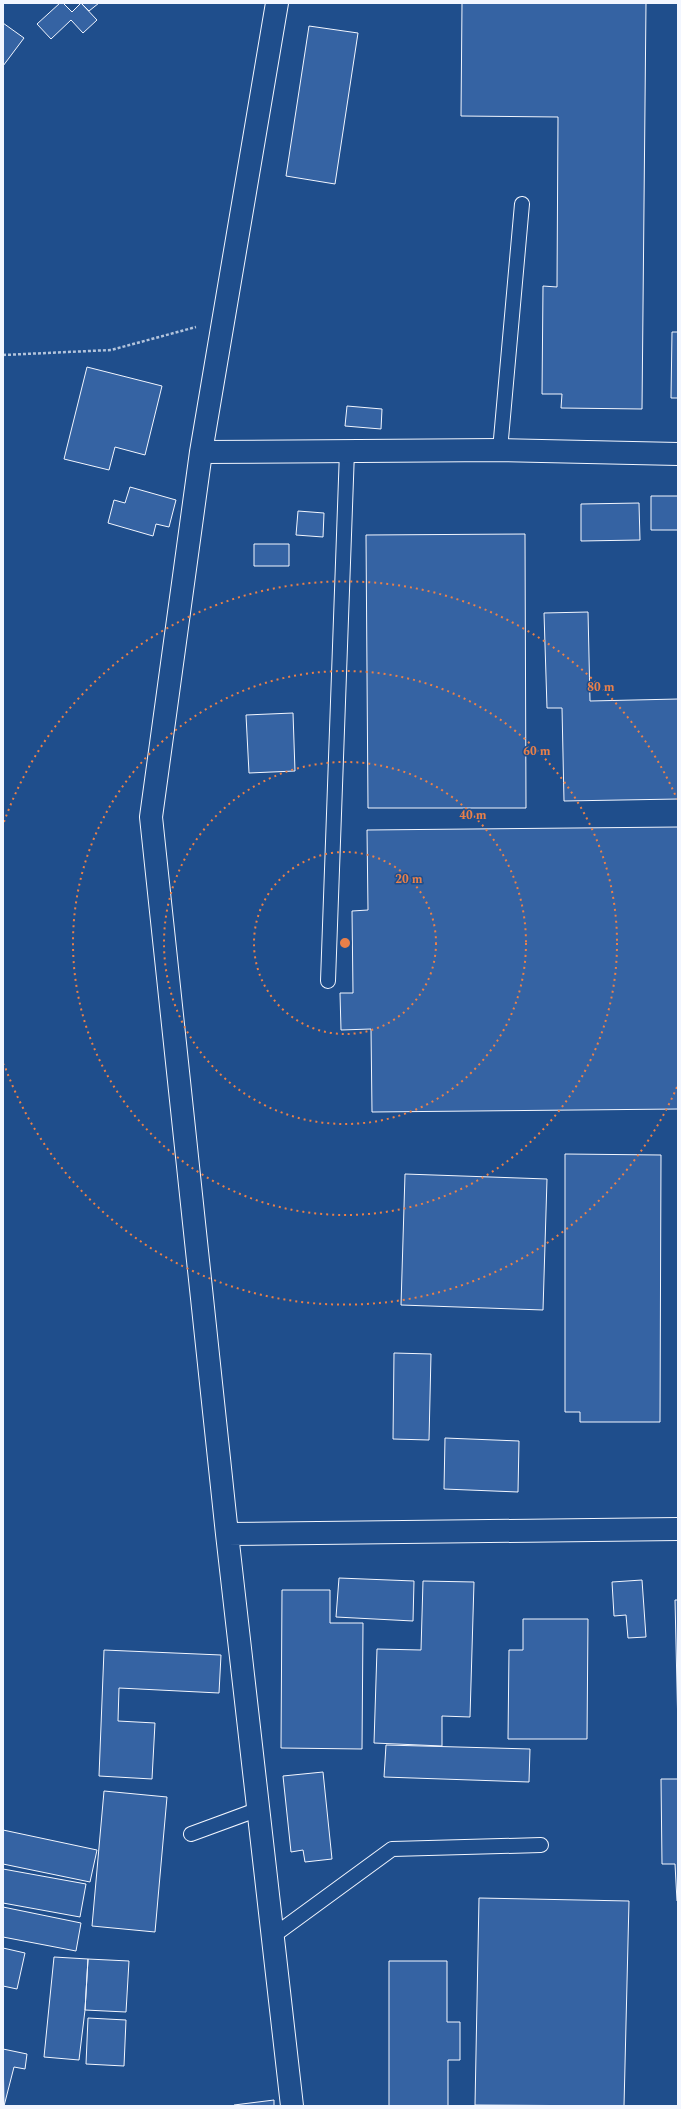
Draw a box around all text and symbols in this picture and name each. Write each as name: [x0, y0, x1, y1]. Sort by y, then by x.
text: 80 m: [587, 678, 615, 697]
text: 60 m: [523, 742, 551, 761]
text: 40 m: [459, 806, 487, 825]
text: 20 m: [395, 870, 423, 889]
centre of rings: [338, 936, 352, 950]

